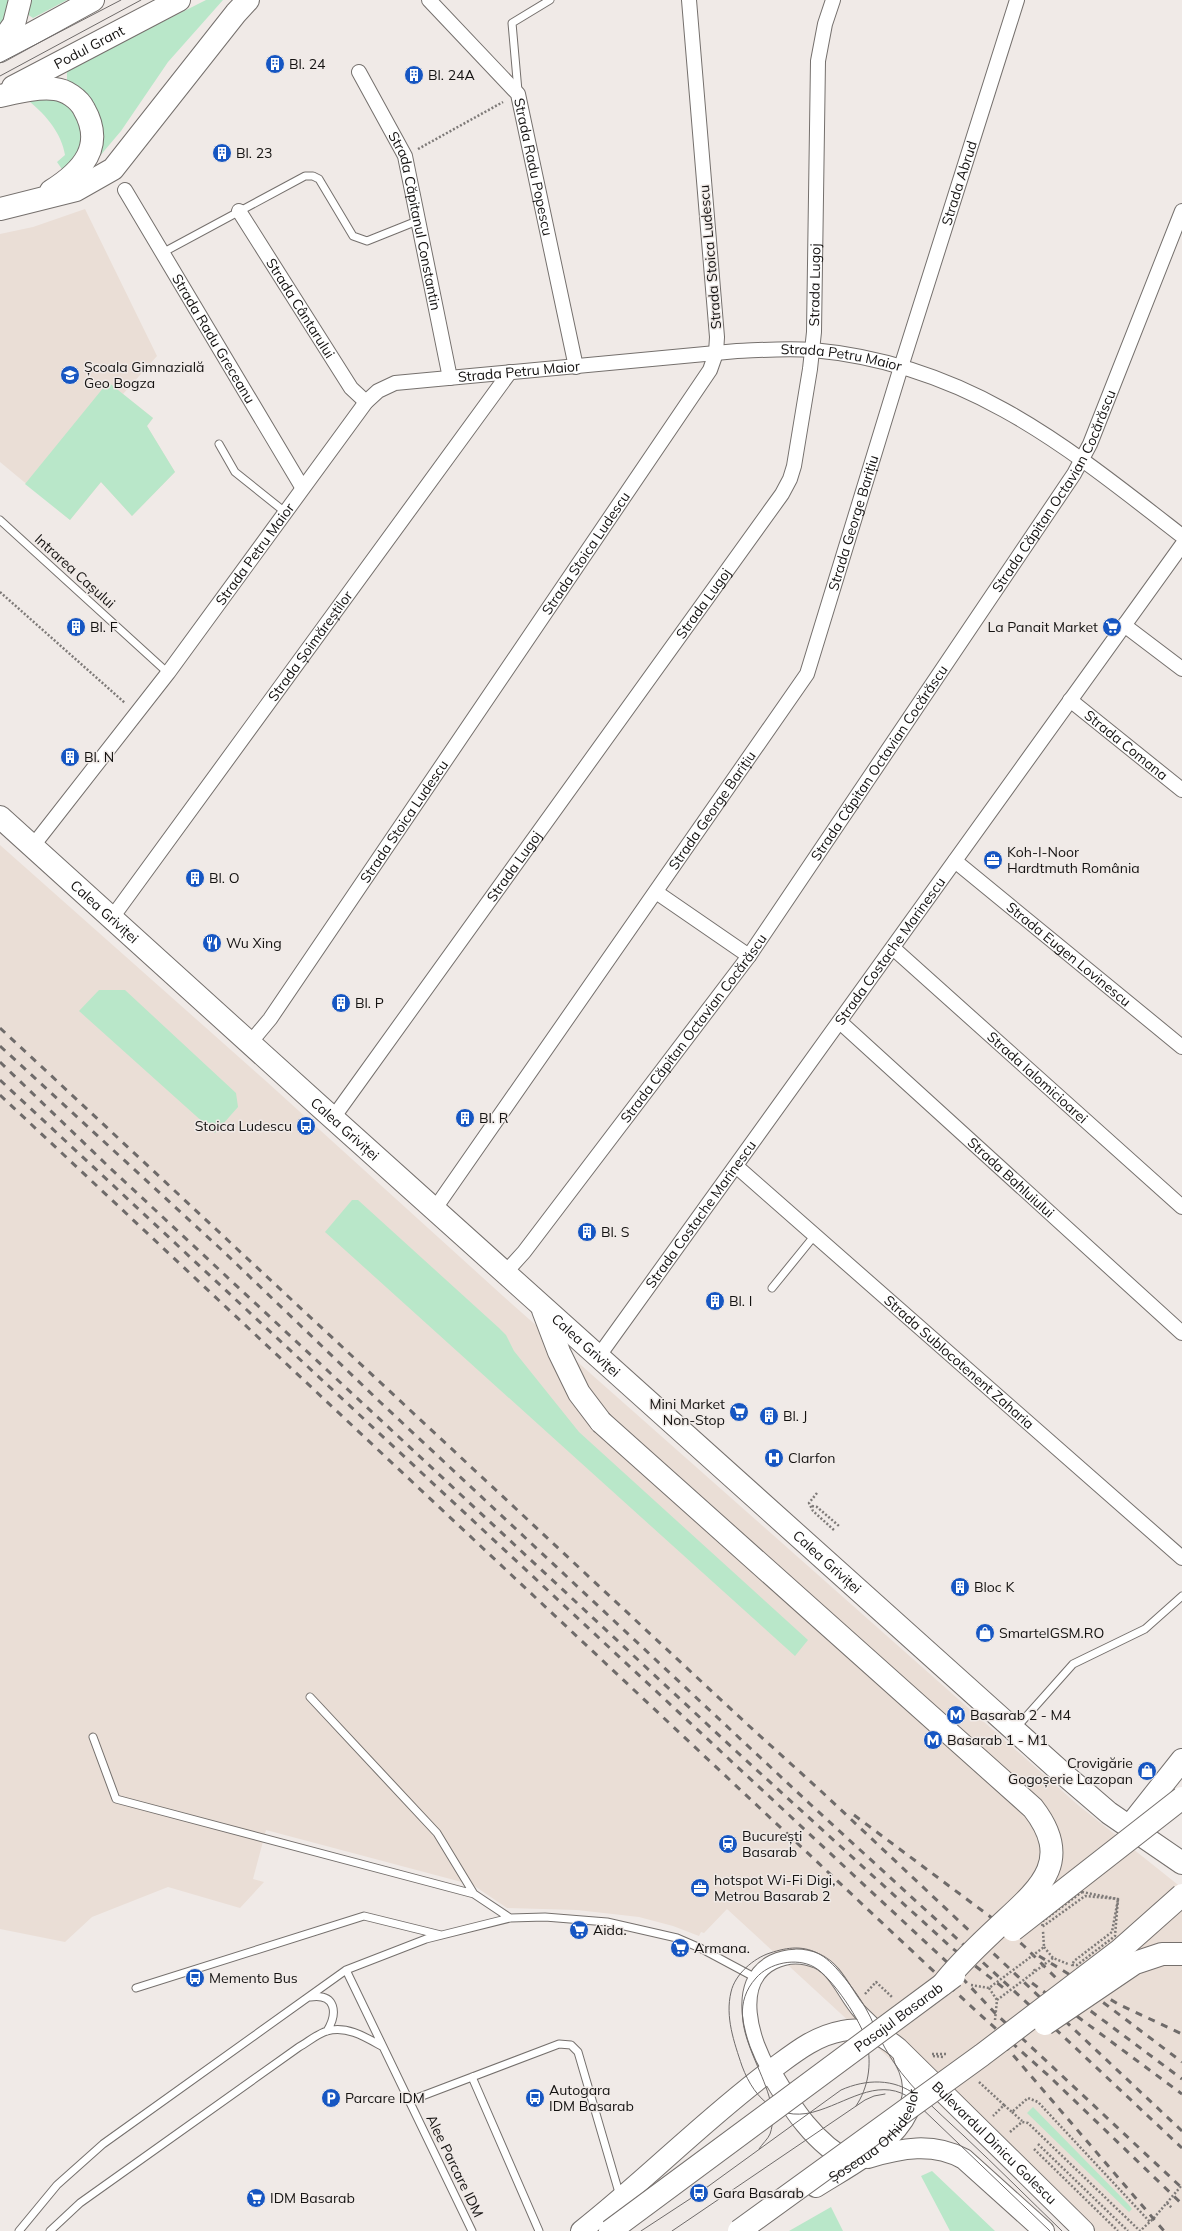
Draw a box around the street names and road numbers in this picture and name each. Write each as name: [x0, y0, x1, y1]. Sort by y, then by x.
street label: Podul Grant: [51, 21, 128, 73]
street label: Strada Radu Popescu: [510, 96, 557, 238]
street label: Strada Căpitanul Constantin: [384, 128, 445, 312]
street label: Strada Abrud: [937, 138, 981, 228]
street label: Strada Stoica Ludescu: [695, 184, 725, 330]
street label: Strada Lugoj: [805, 243, 824, 326]
street label: Strada Cântarului: [262, 255, 339, 362]
street label: Strada Radu Greceanu: [168, 271, 259, 407]
street label: Strada Petru Maior: [781, 340, 905, 376]
street label: Strada Petru Maior: [457, 357, 582, 386]
street label: Strada Căpitan Octavian Cocărăscu: [988, 387, 1120, 596]
street label: Strada George Barițiu: [824, 453, 882, 593]
street label: Strada Stoica Ludescu: [538, 488, 634, 618]
street label: Strada Petru Maior: [211, 499, 299, 609]
street label: Intrarea Cașului: [31, 530, 119, 612]
street label: Strada Lugoj: [672, 564, 735, 642]
street label: Strada Șoimăreștilor: [264, 586, 357, 705]
street label: Strada Căpitan Octavian Cocărăscu: [807, 662, 952, 864]
street label: Strada Comana: [1081, 706, 1171, 784]
street label: Strada George Barițiu: [665, 747, 760, 873]
street label: Strada Stoica Ludescu: [356, 756, 452, 886]
street label: Strada Lugoj: [483, 827, 546, 905]
street label: Strada Costache Marinescu: [831, 874, 949, 1029]
street label: Calea Griviței: [67, 876, 142, 947]
street label: Strada Eugen Lovinescu: [1003, 898, 1135, 1011]
street label: Strada Căpitan Octavian Cocărăscu: [616, 930, 770, 1126]
street label: Strada Ialomicioarei: [983, 1028, 1092, 1127]
street label: Calea Griviței: [307, 1093, 383, 1164]
street label: Strada Bahluiului: [964, 1133, 1058, 1221]
street label: Strada Costache Marinescu: [642, 1137, 760, 1292]
street label: Strada Sublocotenent Zaharia: [880, 1291, 1038, 1433]
street label: Calea Griviței: [548, 1310, 624, 1381]
street label: Calea Griviței: [789, 1526, 865, 1597]
street label: Pasajul Basarab: [850, 1978, 946, 2056]
street label: Bulevardul Dinicu Golescu: [928, 2078, 1061, 2208]
street label: Șoseaua Orhideelor: [825, 2088, 922, 2186]
street label: Alee Parcare IDM: [422, 2112, 488, 2220]

